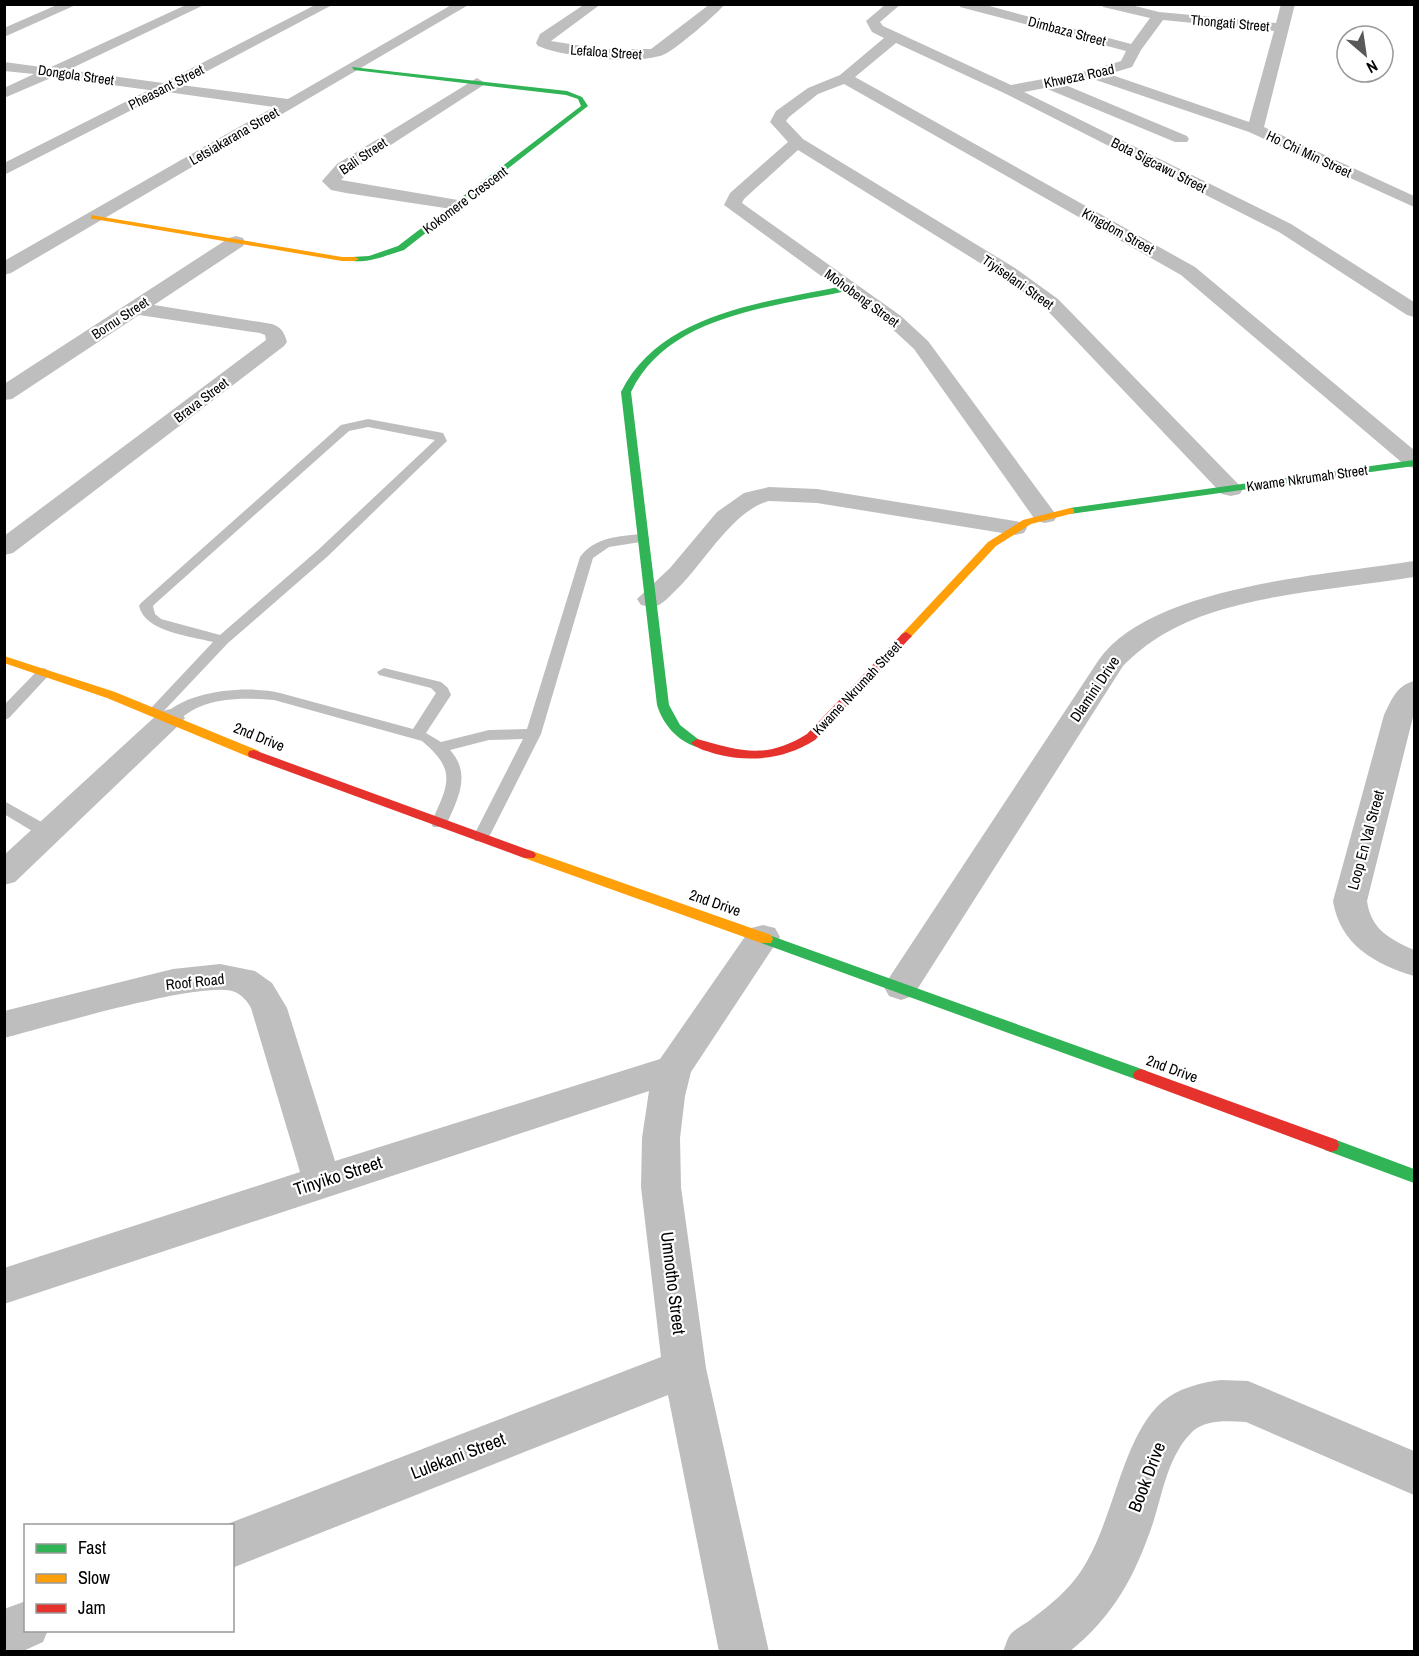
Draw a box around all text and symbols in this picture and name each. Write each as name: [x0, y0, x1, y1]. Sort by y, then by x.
street label: Thongati Street: [1190, 11, 1270, 35]
street label: Dimbaza Street: [1026, 12, 1108, 50]
north arrow: [1335, 24, 1395, 84]
street label: Lefaloa Street: [570, 41, 642, 63]
text: N: [1363, 55, 1382, 79]
street label: Pheasant Street: [125, 60, 207, 114]
street label: Khweza Road: [1042, 60, 1116, 92]
street label: Dongola Street: [37, 61, 115, 89]
street label: Letsiakarana Street: [186, 103, 282, 169]
street label: Ho Chi Min Street: [1264, 126, 1354, 182]
street label: Bota Sigcawu Street: [1108, 133, 1210, 197]
street label: Bali Street: [336, 134, 390, 178]
street label: Kokomere Crescent: [419, 162, 511, 238]
street label: Kingdom Street: [1079, 204, 1157, 258]
street label: Tiyiselani Street: [979, 251, 1057, 313]
street label: Mohobeng Street: [821, 265, 903, 331]
street label: Bornu Street: [88, 293, 152, 343]
street label: Brava Street: [170, 374, 232, 426]
street label: Kwame Nkrumah Street: [1245, 461, 1369, 495]
street label: Kwame Nkrumah Street: [809, 637, 905, 739]
street label: Dlamini Drive: [1065, 652, 1124, 726]
street label: 2nd Drive: [231, 717, 288, 756]
street label: Loop En Val Street: [1342, 787, 1389, 892]
street label: 2nd Drive: [687, 884, 744, 921]
street label: Roof Road: [165, 968, 225, 995]
street label: 2nd Drive: [1144, 1050, 1201, 1088]
street label: Tinyiko Street: [290, 1149, 385, 1202]
street label: Umnotho Street: [655, 1230, 692, 1336]
street label: Lulekani Street: [407, 1426, 509, 1485]
street label: Book Drive: [1122, 1438, 1171, 1515]
legend: [24, 1524, 234, 1632]
text: Fast: [78, 1535, 106, 1560]
text: Slow: [78, 1565, 110, 1590]
text: Jam: [78, 1595, 106, 1620]

